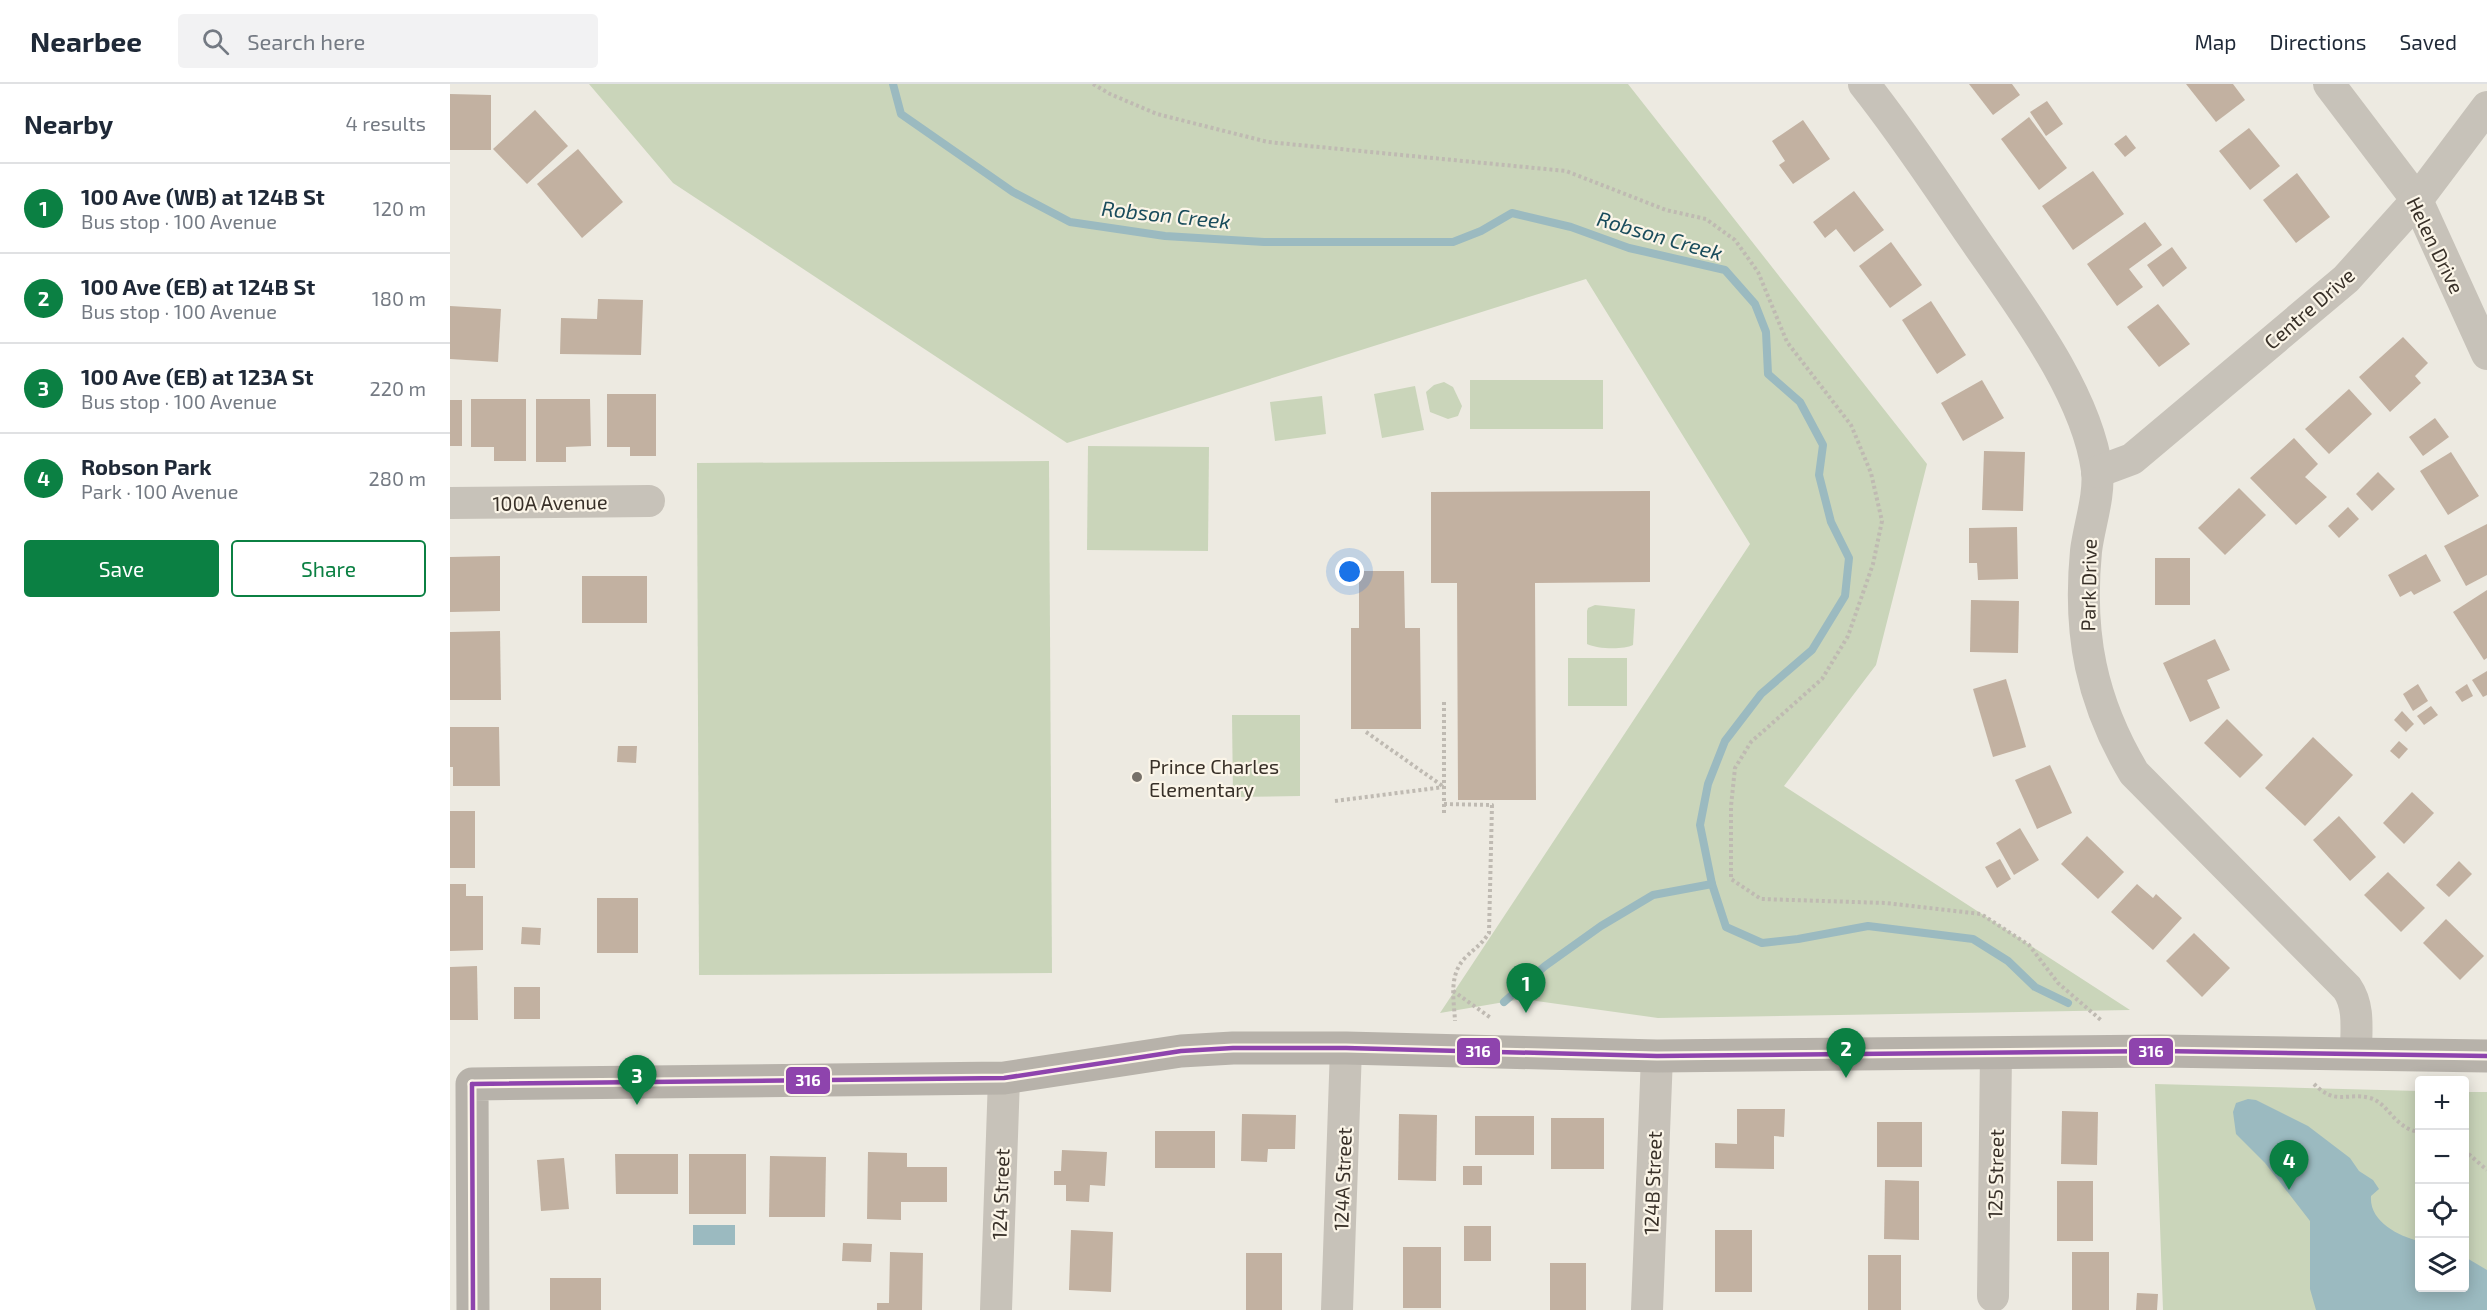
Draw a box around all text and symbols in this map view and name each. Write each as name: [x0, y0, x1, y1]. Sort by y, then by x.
search box: [178, 14, 598, 68]
text: Nearbee: [30, 24, 142, 58]
icon: search: [199, 25, 232, 58]
text: Search here: [247, 28, 365, 54]
text: Map: [2194, 29, 2237, 54]
text: Directions: [2270, 29, 2366, 54]
text: Saved: [2399, 29, 2457, 54]
text: Nearby: [24, 108, 113, 139]
text: 4 results: [346, 111, 426, 135]
text: 100 Ave (WB) at 124B St: [81, 183, 325, 209]
street label: Helen Drive: [2402, 193, 2470, 297]
water label: Robson Creek: [1100, 195, 1232, 233]
text: 1: [39, 196, 48, 220]
text: 120 m: [373, 196, 426, 220]
water label: Robson Creek: [1594, 205, 1726, 265]
text: Bus stop · 100 Avenue: [81, 209, 277, 233]
street label: Centre Drive: [2259, 262, 2359, 354]
text: 100 Ave (EB) at 124B St: [81, 273, 315, 299]
text: 2: [38, 286, 49, 310]
text: 180 m: [372, 286, 426, 310]
text: Bus stop · 100 Avenue: [81, 299, 277, 323]
text: 100 Ave (EB) at 123A St: [81, 363, 314, 389]
text: 3: [38, 376, 49, 400]
text: 220 m: [369, 376, 426, 400]
text: Bus stop · 100 Avenue: [81, 389, 277, 413]
text: Robson Park: [81, 453, 212, 479]
text: 4: [37, 466, 50, 490]
text: 280 m: [369, 466, 426, 490]
text: Park · 100 Avenue: [81, 479, 238, 503]
street label: 100A Avenue: [492, 489, 608, 515]
street label: Park Drive: [2075, 538, 2101, 632]
button: Save: [24, 540, 219, 597]
button: Share: [231, 540, 426, 597]
your location: [1335, 557, 1364, 586]
place label: Prince Charles Elementary: [1149, 754, 1279, 801]
marker: Prince Charles Elementary: [1130, 770, 1144, 784]
pin: 1: [1506, 964, 1546, 1013]
pin: 2: [1826, 1028, 1866, 1078]
line badge: 316: [1456, 1037, 1501, 1066]
line badge: 316: [2128, 1037, 2174, 1066]
text: 316: [1465, 1041, 1491, 1060]
text: 316: [2138, 1041, 2164, 1060]
pin: 3: [618, 1056, 657, 1105]
line badge: 316: [785, 1066, 831, 1095]
text: 316: [795, 1070, 821, 1089]
map controls: [2415, 1076, 2469, 1292]
button: +: [2415, 1076, 2469, 1130]
street label: 124A Street: [1328, 1126, 1356, 1231]
street label: 125 Street: [1982, 1128, 2008, 1219]
street label: 124B Street: [1638, 1130, 1666, 1235]
button: −: [2415, 1130, 2469, 1184]
pin: 4: [2270, 1140, 2308, 1190]
street label: 124 Street: [986, 1147, 1014, 1240]
button: locate: [2415, 1184, 2469, 1238]
button: layers: [2415, 1238, 2469, 1292]

